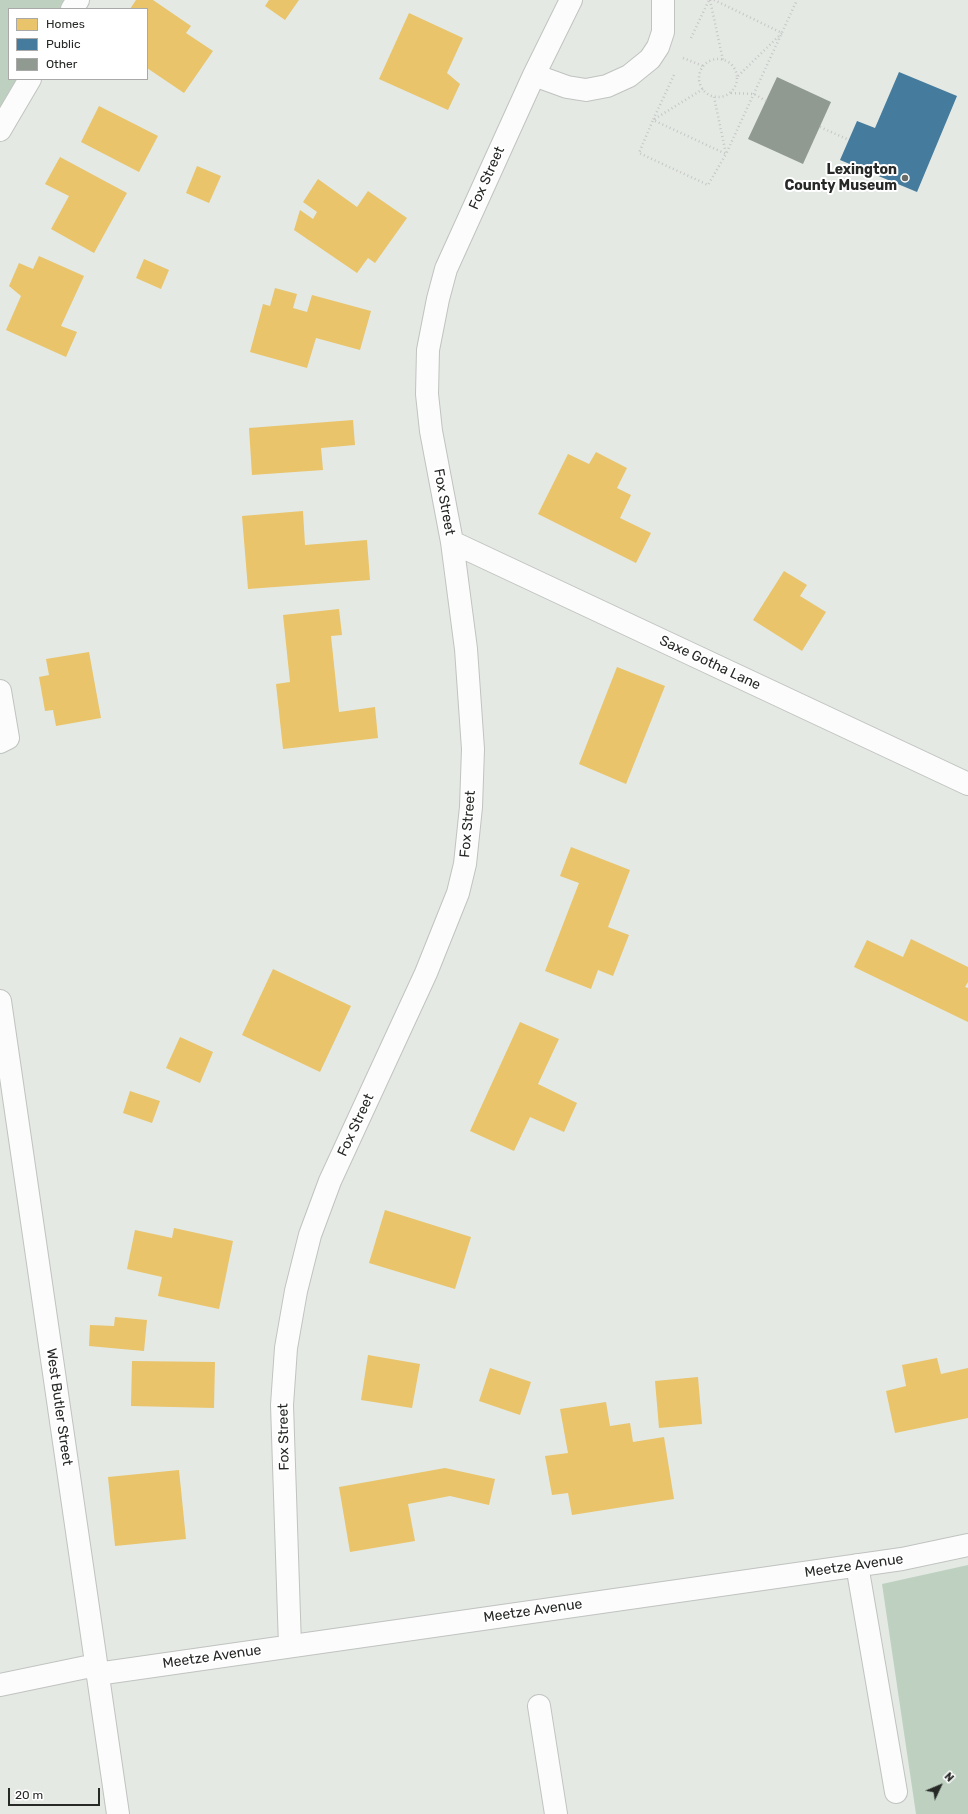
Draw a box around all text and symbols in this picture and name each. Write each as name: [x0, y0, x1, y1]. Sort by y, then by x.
legend: [8, 8, 148, 80]
text: Homes: [46, 17, 85, 31]
text: Public: [46, 37, 81, 51]
text: Other: [46, 57, 77, 71]
street label: Fox Street: [466, 144, 508, 212]
place label: Lexington County Museum: [784, 162, 897, 194]
marker: Lexington County Museum: [900, 173, 910, 183]
street label: Fox Street: [430, 467, 458, 537]
street label: Saxe Gotha Lane: [657, 632, 763, 694]
street label: Fox Street: [457, 790, 479, 858]
street label: Fox Street: [334, 1091, 378, 1159]
street label: West Butler Street: [42, 1347, 76, 1467]
street label: Fox Street: [275, 1403, 293, 1471]
street label: Meetze Avenue: [804, 1551, 904, 1581]
street label: Meetze Avenue: [483, 1596, 583, 1626]
street label: Meetze Avenue: [162, 1642, 262, 1672]
north arrow: [920, 1766, 960, 1806]
text: N: [942, 1770, 956, 1785]
scale bar: [10, 1780, 102, 1806]
text: 20 m: [15, 1788, 43, 1802]

